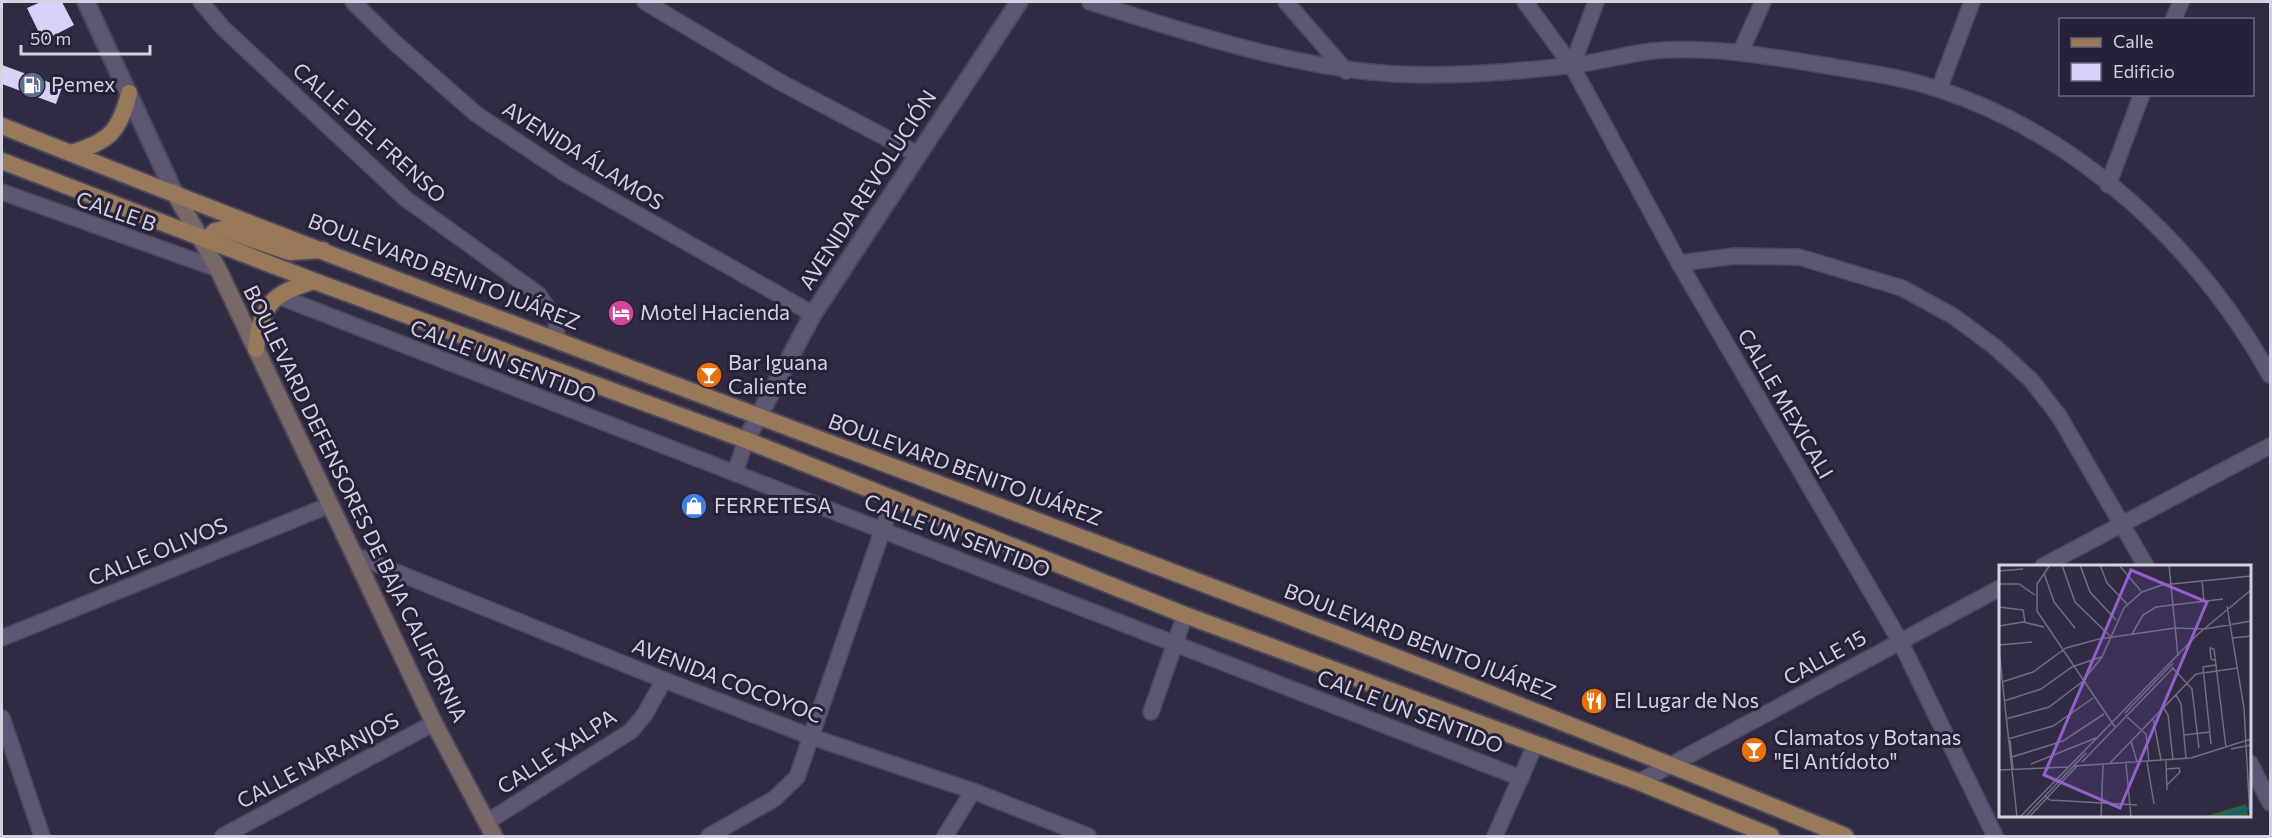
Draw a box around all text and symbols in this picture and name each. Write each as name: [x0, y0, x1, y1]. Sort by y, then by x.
scale bar: [21, 18, 150, 56]
legend: [2059, 18, 2254, 96]
text: 50 m: [30, 27, 71, 49]
text: Calle: [2113, 30, 2153, 52]
street label: CALLE DEL FRENSO: [288, 57, 452, 207]
text: Edificio: [2113, 60, 2175, 82]
fuel station icon: Pemex: [17, 70, 47, 100]
place label: Pemex: [51, 71, 115, 96]
street label: AVENIDA REVOLUCIÓN: [793, 85, 941, 294]
street label: AVENIDA ÁLAMOS: [499, 95, 669, 214]
street label: CALLE B: [73, 185, 160, 236]
street label: BOULEVARD BENITO JUÁREZ: [305, 207, 584, 334]
street label: BOULEVARD DEFENSORES DE BAJA CALIFORNIA: [239, 281, 473, 726]
hotel icon: Motel Hacienda: [606, 298, 636, 328]
place label: Motel Hacienda: [640, 299, 790, 324]
street label: CALLE UN SENTIDO: [407, 314, 600, 408]
street label: CALLE MEXICALI: [1733, 324, 1839, 483]
place label: Bar Iguana Caliente: [728, 349, 828, 398]
bar icon: Bar Iguana Caliente: [694, 360, 724, 390]
street label: BOULEVARD BENITO JUÁREZ: [825, 407, 1106, 530]
street label: CALLE UN SENTIDO: [861, 488, 1054, 582]
shop icon: FERRETESA: [679, 491, 709, 521]
place label: FERRETESA: [714, 492, 832, 517]
street label: CALLE OLIVOS: [84, 511, 231, 590]
inset map: [1999, 565, 2251, 817]
street label: BOULEVARD BENITO JUÁREZ: [1281, 577, 1560, 704]
street label: CALLE 15: [1779, 624, 1870, 690]
street label: AVENIDA COCOYOC: [629, 632, 826, 727]
street label: CALLE UN SENTIDO: [1314, 664, 1507, 758]
restaurant icon: El Lugar de Nos: [1579, 686, 1609, 716]
place label: El Lugar de Nos: [1614, 687, 1759, 712]
street label: CALLE XALPA: [492, 703, 620, 798]
street label: CALLE NARANJOS: [232, 706, 403, 813]
place label: Clamatos y Botanas "El Antídoto": [1774, 724, 1961, 773]
bar icon: Clamatos y Botanas "El Antídoto": [1739, 735, 1769, 765]

